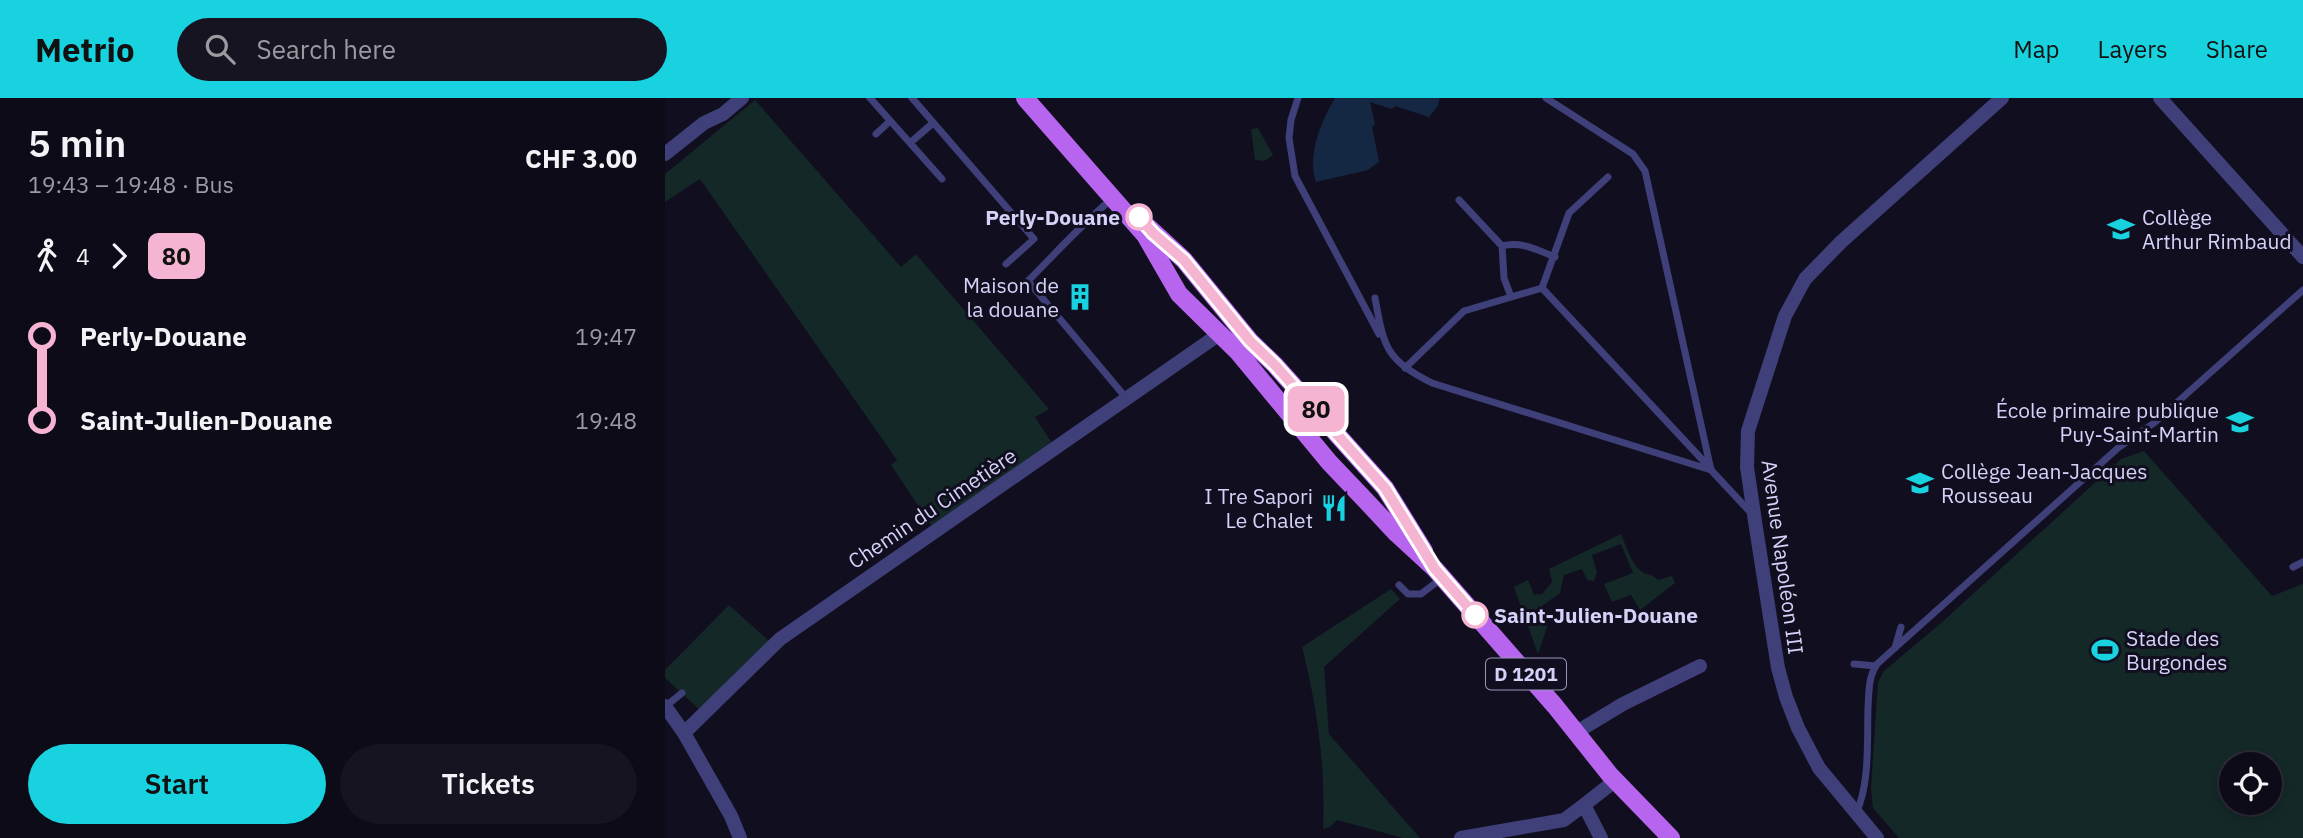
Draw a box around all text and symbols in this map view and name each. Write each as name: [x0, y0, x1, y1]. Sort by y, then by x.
search box: [177, 18, 667, 81]
text: Metrio: [35, 28, 135, 71]
icon: search: [201, 30, 239, 68]
text: Search here: [257, 32, 396, 66]
text: Map: [2013, 33, 2060, 65]
text: Layers: [2098, 33, 2168, 65]
text: Share: [2206, 33, 2268, 65]
text: 5 min: [28, 118, 126, 167]
text: CHF 3.00: [525, 141, 637, 175]
text: 19:43 – 19:48 · Bus: [28, 169, 234, 199]
place label: Perly-Douane: [985, 203, 1120, 231]
place label: Collège Arthur Rimbaud: [2142, 203, 2292, 255]
marker: Perly-Douane: [1126, 204, 1152, 230]
school or university icon: Collège Arthur Rimbaud: [2106, 214, 2136, 244]
icon: walk: [28, 237, 66, 275]
icon: forward: [100, 237, 138, 275]
text: 80: [162, 240, 191, 272]
text: 4: [76, 241, 90, 271]
place label: Maison de la douane: [963, 271, 1059, 323]
building icon: Maison de la douane: [1065, 282, 1095, 312]
text: Perly-Douane: [80, 319, 247, 353]
text: 19:47: [575, 321, 637, 351]
line badge: 80: [1285, 386, 1347, 432]
text: 80: [1302, 393, 1330, 425]
place label: École primaire publique Puy-Saint-Martin: [1996, 396, 2219, 448]
text: Saint-Julien-Douane: [80, 403, 333, 437]
text: 19:48: [575, 405, 637, 435]
school or university icon: École primaire publique Puy-Saint-Martin: [2225, 407, 2255, 437]
street label: Chemin du Cimetière: [842, 441, 1022, 575]
place label: Collège Jean-Jacques Rousseau: [1941, 457, 2147, 509]
street label: Avenue Napoléon III: [1755, 458, 1811, 656]
school or university icon: Collège Jean-Jacques Rousseau: [1905, 468, 1935, 498]
place label: I Tre Sapori Le Chalet: [1204, 482, 1313, 534]
restaurant icon: I Tre Sapori Le Chalet: [1319, 493, 1349, 523]
place label: Saint-Julien-Douane: [1494, 601, 1698, 629]
marker: Saint-Julien-Douane: [1462, 602, 1488, 628]
place label: Stade des Burgondes: [2126, 624, 2227, 676]
sports icon: Stade des Burgondes: [2090, 635, 2120, 665]
road number: D 1201: [1486, 659, 1566, 690]
button: Start: [28, 744, 326, 824]
button: Tickets: [340, 744, 637, 824]
map controls: [2219, 752, 2282, 815]
button: locate: [2219, 752, 2282, 815]

